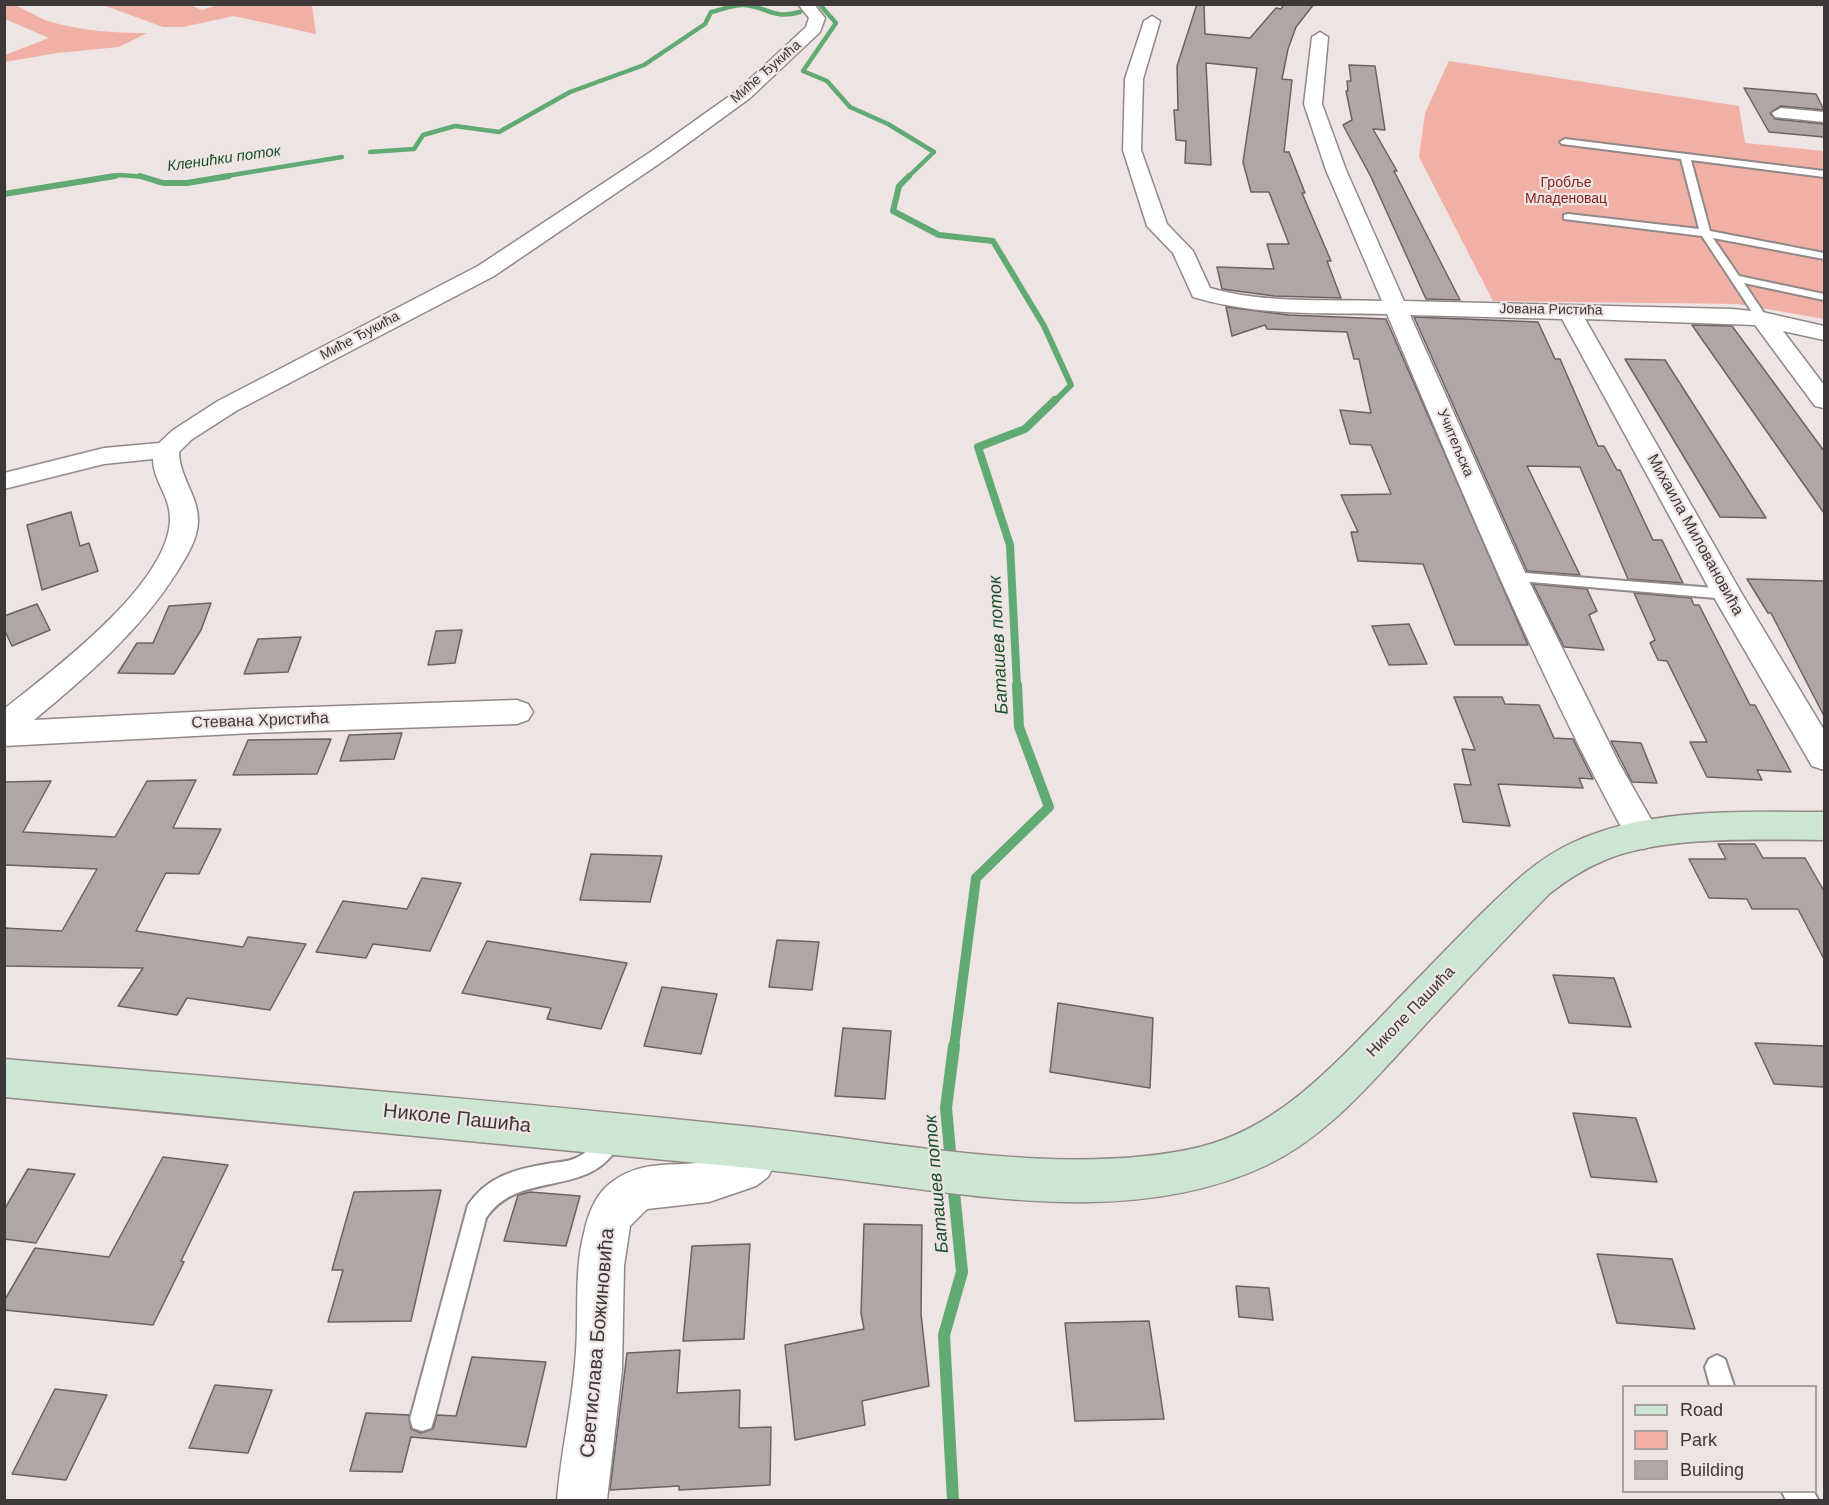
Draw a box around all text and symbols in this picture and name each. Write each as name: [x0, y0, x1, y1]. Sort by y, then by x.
street label: Миће Ђукића: [727, 37, 805, 107]
water label: Кленићки поток: [166, 142, 282, 176]
park label: Гробље Младеновац: [1525, 175, 1607, 208]
street label: Јована Ристића: [1499, 301, 1603, 319]
street label: Миће Ђукића: [317, 308, 403, 364]
street label: Учитељска: [1433, 407, 1477, 479]
street label: Михаила Миловановића: [1643, 451, 1747, 619]
water label: Баташев поток: [985, 575, 1013, 715]
street label: Стевана Христића: [191, 709, 329, 733]
street label: Николе Пашића: [1363, 963, 1459, 1061]
street label: Николе Пашића: [382, 1099, 532, 1139]
water label: Баташев поток: [920, 1114, 954, 1254]
street label: Светислава Божиновића: [576, 1227, 620, 1459]
legend: [1622, 1385, 1817, 1493]
text: Road: [1680, 1400, 1723, 1420]
text: Park: [1680, 1430, 1717, 1450]
text: Building: [1680, 1460, 1744, 1480]

